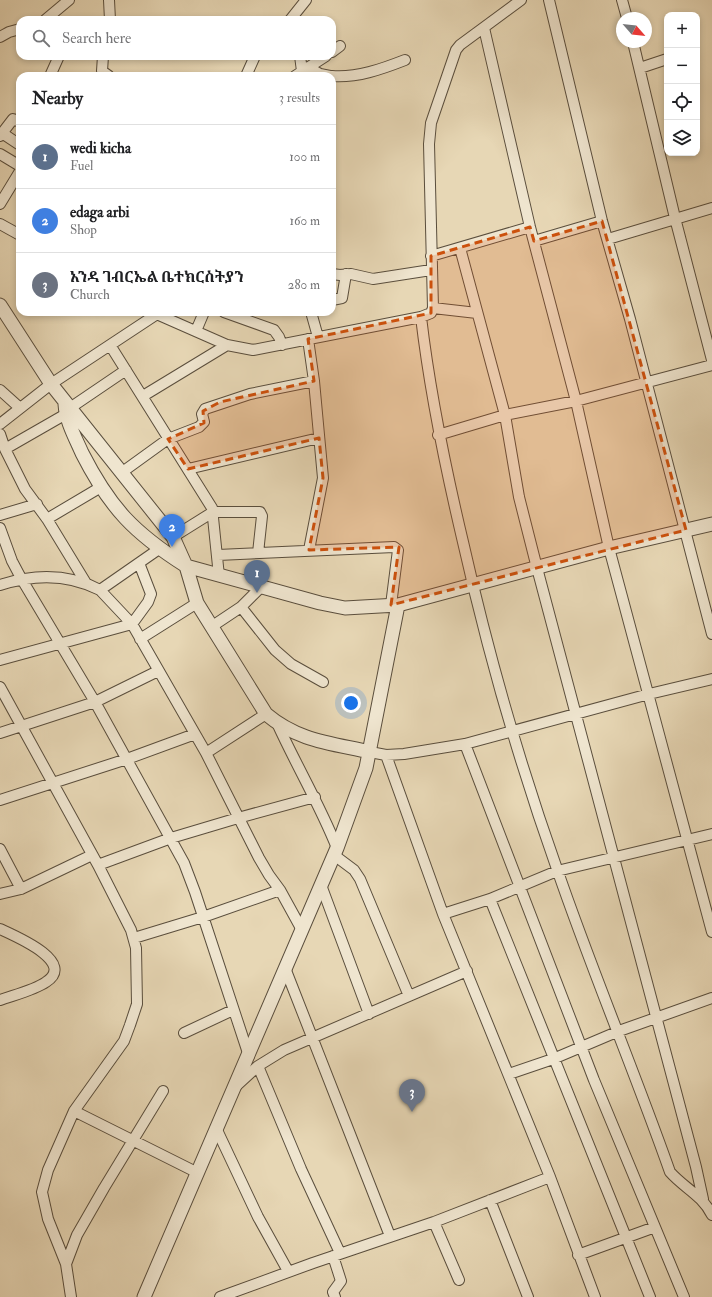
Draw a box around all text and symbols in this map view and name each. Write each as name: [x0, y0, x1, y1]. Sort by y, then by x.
north arrow: [616, 12, 652, 48]
map controls: [664, 12, 700, 156]
button: +: [664, 12, 700, 48]
search box: [16, 16, 336, 60]
icon: search: [30, 27, 52, 49]
text: Search here: [62, 29, 131, 48]
button: −: [664, 48, 700, 84]
button: locate: [664, 84, 700, 120]
text: Nearby: [32, 88, 83, 109]
text: 3 results: [279, 90, 320, 106]
button: layers: [664, 120, 700, 156]
text: wedi kicha: [70, 139, 131, 158]
text: 1: [43, 149, 47, 165]
text: 100 m: [289, 149, 320, 165]
text: Fuel: [70, 158, 93, 174]
text: edaga arbi: [70, 203, 130, 222]
text: 2: [42, 213, 48, 229]
text: 160 m: [289, 213, 320, 229]
text: Shop: [70, 222, 97, 238]
text: አንዳ ገብርኤል ቤተክርስትያን: [70, 268, 244, 287]
text: 3: [43, 277, 48, 293]
text: 280 m: [288, 277, 320, 293]
text: Church: [70, 287, 110, 303]
pin: 2: [159, 514, 185, 547]
pin: 1: [244, 560, 270, 593]
your location: [341, 693, 361, 713]
pin: 3: [399, 1079, 425, 1112]

